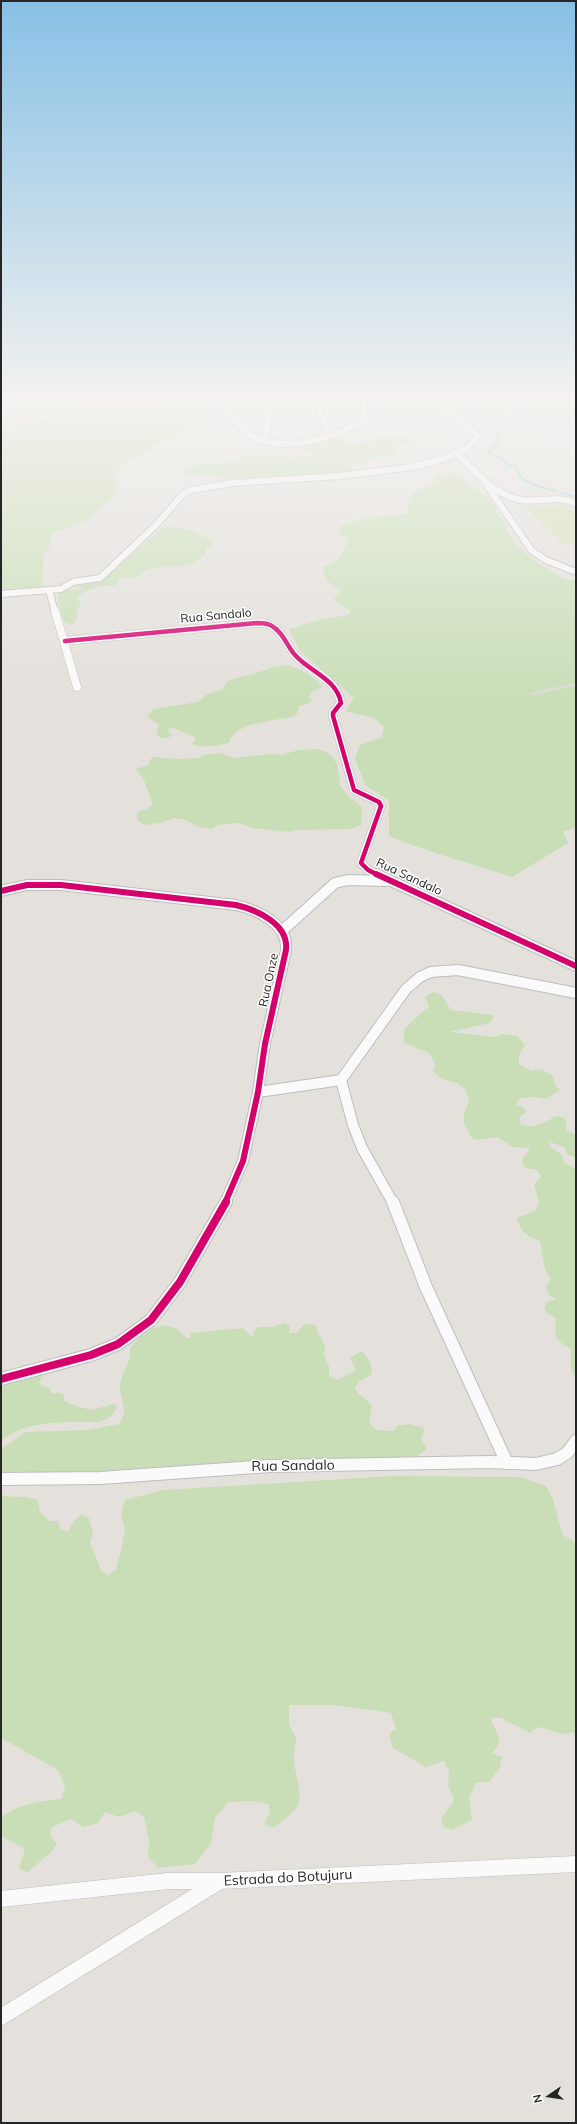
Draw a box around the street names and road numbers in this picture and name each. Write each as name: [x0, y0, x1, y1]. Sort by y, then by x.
street label: Rua Sandalo: [180, 606, 252, 626]
street label: Rua Sandalo: [374, 855, 444, 899]
street label: Rua Onze: [256, 952, 282, 1008]
street label: Rua Sandalo: [251, 1457, 335, 1475]
street label: Estrada do Botujuru: [223, 1866, 353, 1890]

